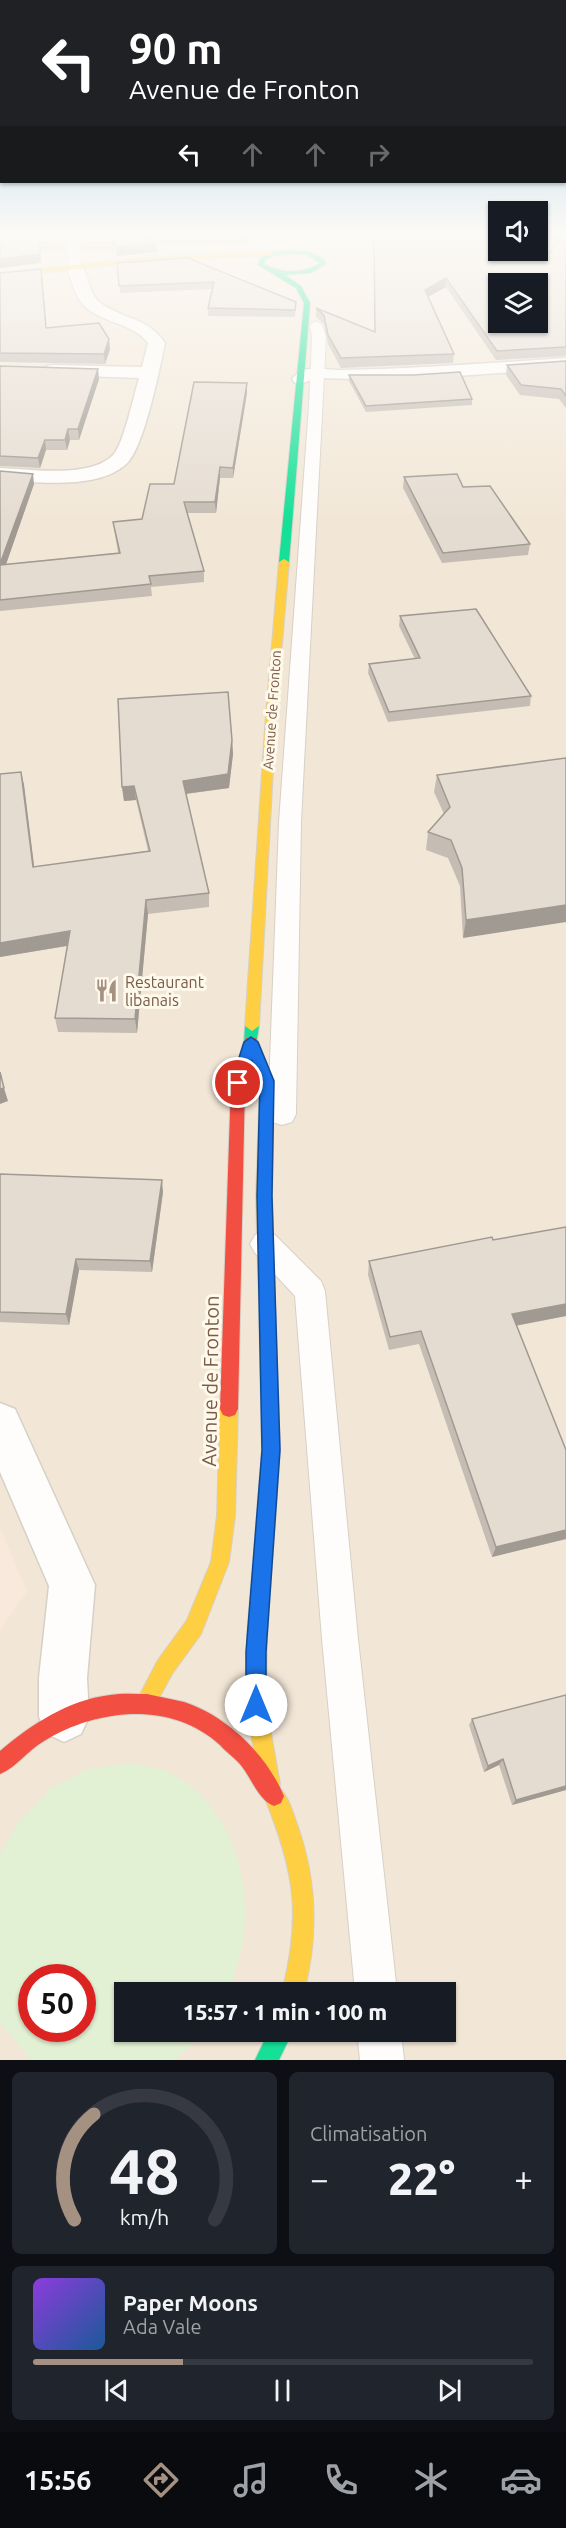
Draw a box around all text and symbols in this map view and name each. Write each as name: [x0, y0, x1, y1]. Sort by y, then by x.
icon: left: [30, 24, 108, 102]
text: 90 m: [129, 25, 223, 72]
text: Avenue de Fronton: [129, 74, 360, 104]
icon: left: [173, 138, 206, 171]
icon: ahead: [236, 138, 269, 171]
icon: ahead: [299, 138, 332, 171]
icon: right: [362, 138, 395, 171]
map controls: [488, 201, 548, 333]
button: sound: [488, 201, 548, 261]
button: layers: [488, 273, 548, 333]
street label: Avenue de Fronton: [260, 650, 284, 770]
place label: Restaurant libanais: [125, 973, 205, 1009]
restaurant icon: Restaurant libanais: [94, 978, 120, 1004]
pin: [212, 1057, 263, 1108]
icon: arrive: [221, 1066, 254, 1099]
street label: Avenue de Fronton: [197, 1295, 223, 1467]
position arrow: [224, 1673, 288, 1737]
speed limit sign: 50: [18, 1964, 96, 2042]
text: 15:57 · 1 min · 100 m: [183, 1999, 387, 2024]
text: Climatisation: [310, 2122, 427, 2145]
text: 48: [109, 2136, 180, 2206]
text: 22°: [388, 2153, 455, 2204]
text: −: [310, 2160, 329, 2197]
text: +: [514, 2160, 533, 2197]
text: km/h: [120, 2205, 169, 2229]
text: Paper Moons: [123, 2290, 258, 2315]
text: Ada Vale: [123, 2315, 201, 2338]
icon: previous: [100, 2374, 133, 2407]
icon: pause: [266, 2374, 299, 2407]
icon: next: [433, 2374, 466, 2407]
icon: directions: [140, 2459, 182, 2501]
icon: music: [230, 2459, 272, 2501]
icon: phone: [320, 2459, 362, 2501]
icon: climate: [410, 2459, 452, 2501]
icon: car: [500, 2459, 542, 2501]
text: 15:56: [24, 2465, 92, 2495]

